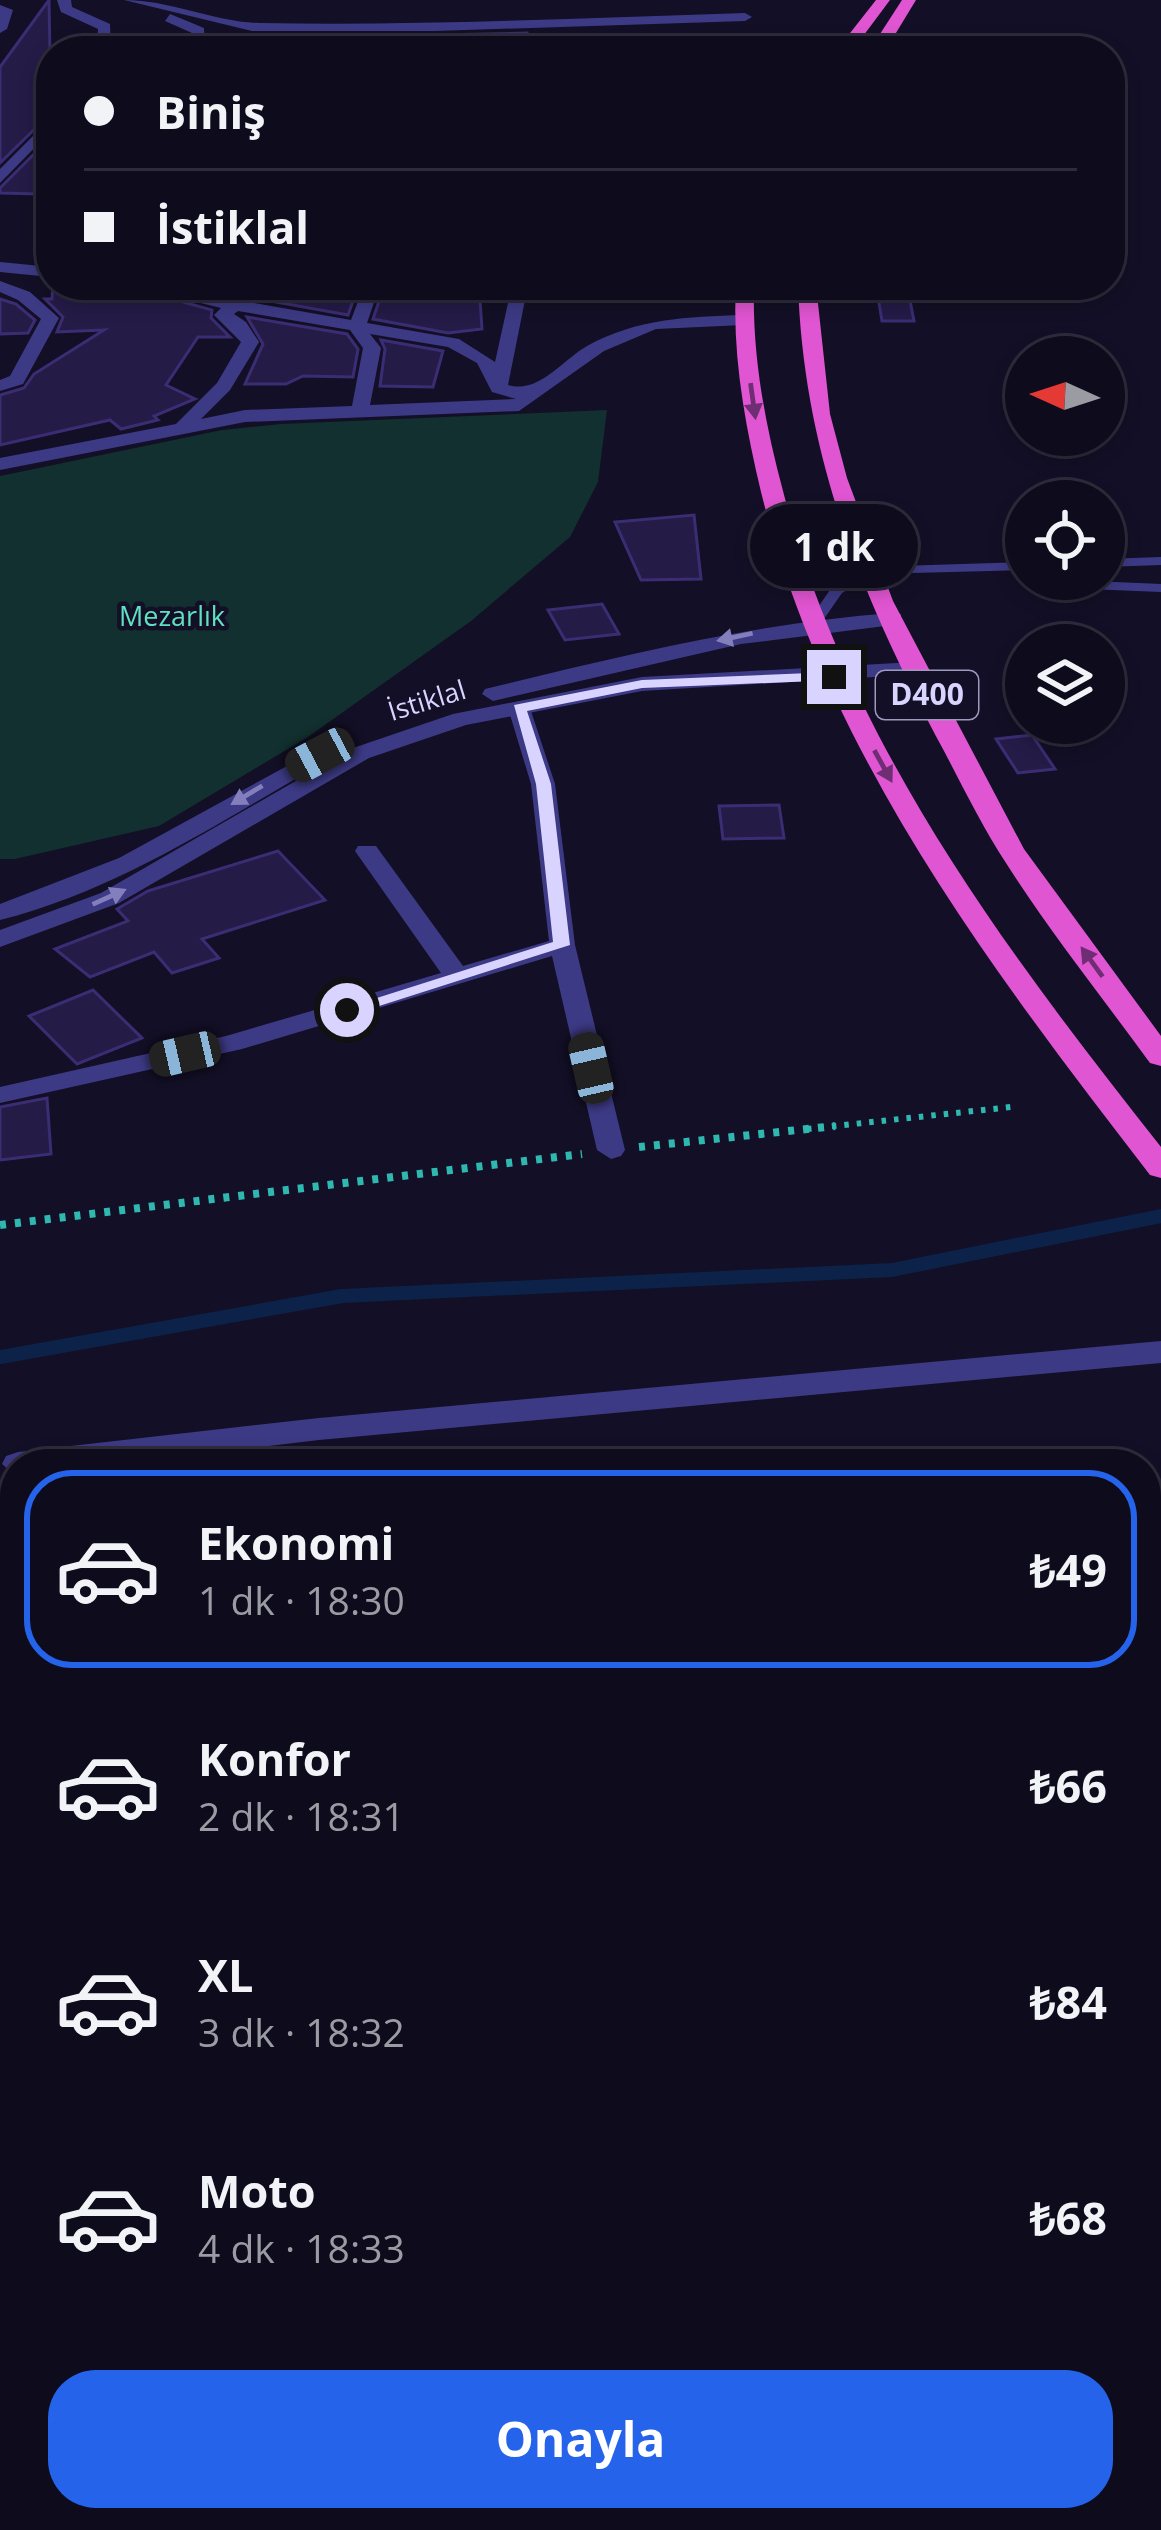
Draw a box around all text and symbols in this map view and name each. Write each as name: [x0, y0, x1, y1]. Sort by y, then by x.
text: Biniş: [156, 81, 266, 142]
text: İstiklal: [156, 196, 309, 257]
north arrow: [1005, 336, 1125, 456]
map controls: [1005, 336, 1125, 744]
one-way arrow: [744, 383, 763, 420]
button: locate: [1005, 480, 1125, 600]
callout: 1 dk: [750, 503, 918, 587]
text: 1 dk: [793, 519, 875, 572]
park label: Mezarlık: [119, 597, 225, 634]
button: layers: [1005, 624, 1125, 744]
one-way arrow: [716, 628, 754, 647]
route end: [807, 650, 861, 704]
street label: İstiklal: [383, 670, 470, 729]
road number: D400: [876, 671, 978, 719]
car: [280, 722, 360, 788]
one-way arrow: [872, 749, 893, 783]
one-way arrow: [230, 784, 264, 805]
one-way arrow: [92, 886, 127, 906]
one-way arrow: [1080, 946, 1104, 978]
route start: [320, 983, 374, 1037]
car: [146, 1028, 224, 1080]
car: [565, 1029, 617, 1107]
text: Ekonomi: [198, 1512, 394, 1573]
icon: car: [54, 1515, 162, 1623]
text: ₺49: [1030, 1539, 1107, 1600]
text: 1 dk · 18:30: [198, 1573, 405, 1626]
text: Konfor: [198, 1728, 351, 1789]
icon: car: [54, 1731, 162, 1839]
text: ₺66: [1030, 1755, 1107, 1816]
text: 2 dk · 18:31: [198, 1789, 405, 1842]
text: XL: [198, 1944, 253, 2005]
icon: car: [54, 1947, 162, 2055]
text: ₺84: [1030, 1971, 1107, 2032]
text: 3 dk · 18:32: [198, 2005, 405, 2058]
text: Moto: [198, 2160, 316, 2221]
icon: car: [54, 2163, 162, 2271]
text: ₺68: [1030, 2187, 1107, 2248]
text: 4 dk · 18:33: [198, 2221, 405, 2274]
button: Onayla: [48, 2370, 1113, 2508]

